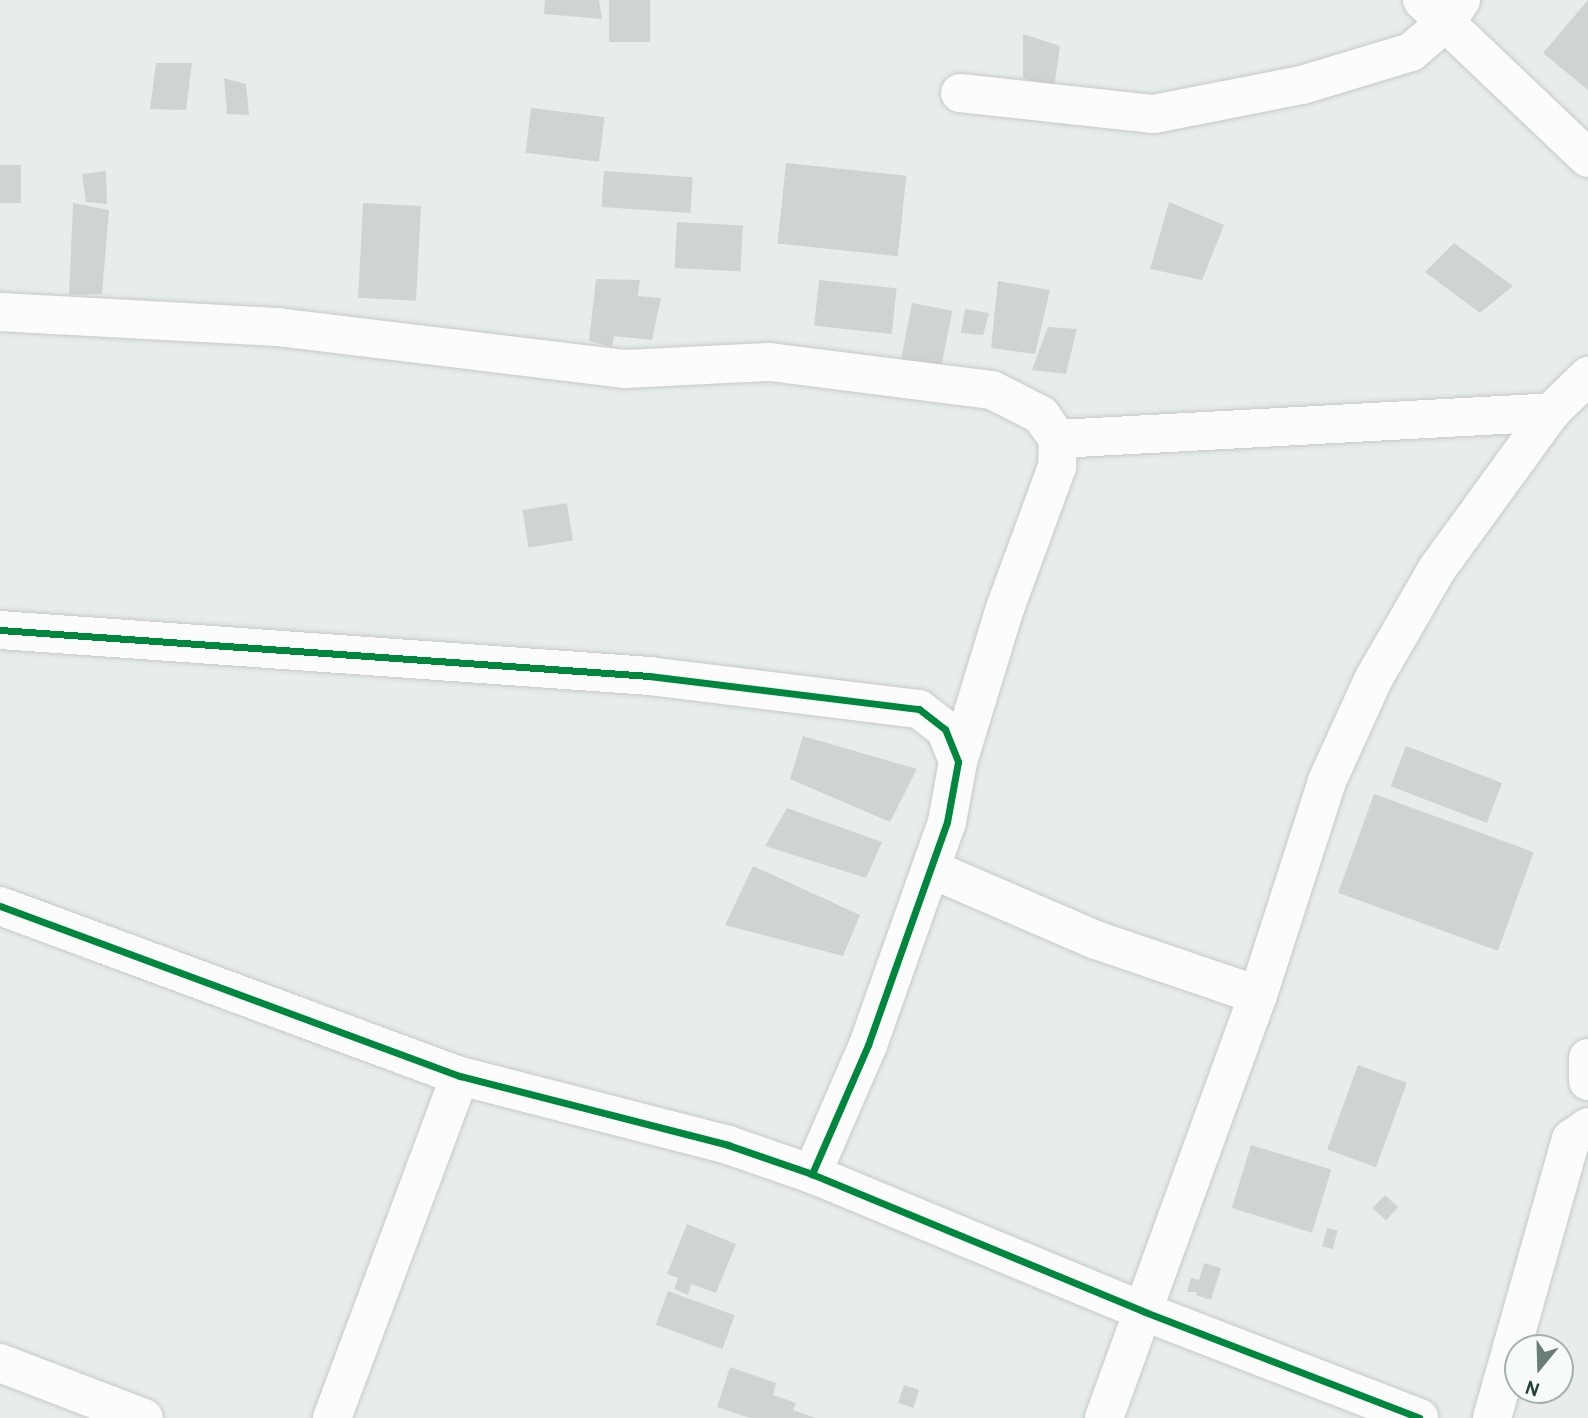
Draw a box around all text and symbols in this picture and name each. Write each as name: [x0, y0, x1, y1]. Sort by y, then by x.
north arrow: [1504, 1334, 1574, 1404]
text: N: [1522, 1373, 1543, 1401]

